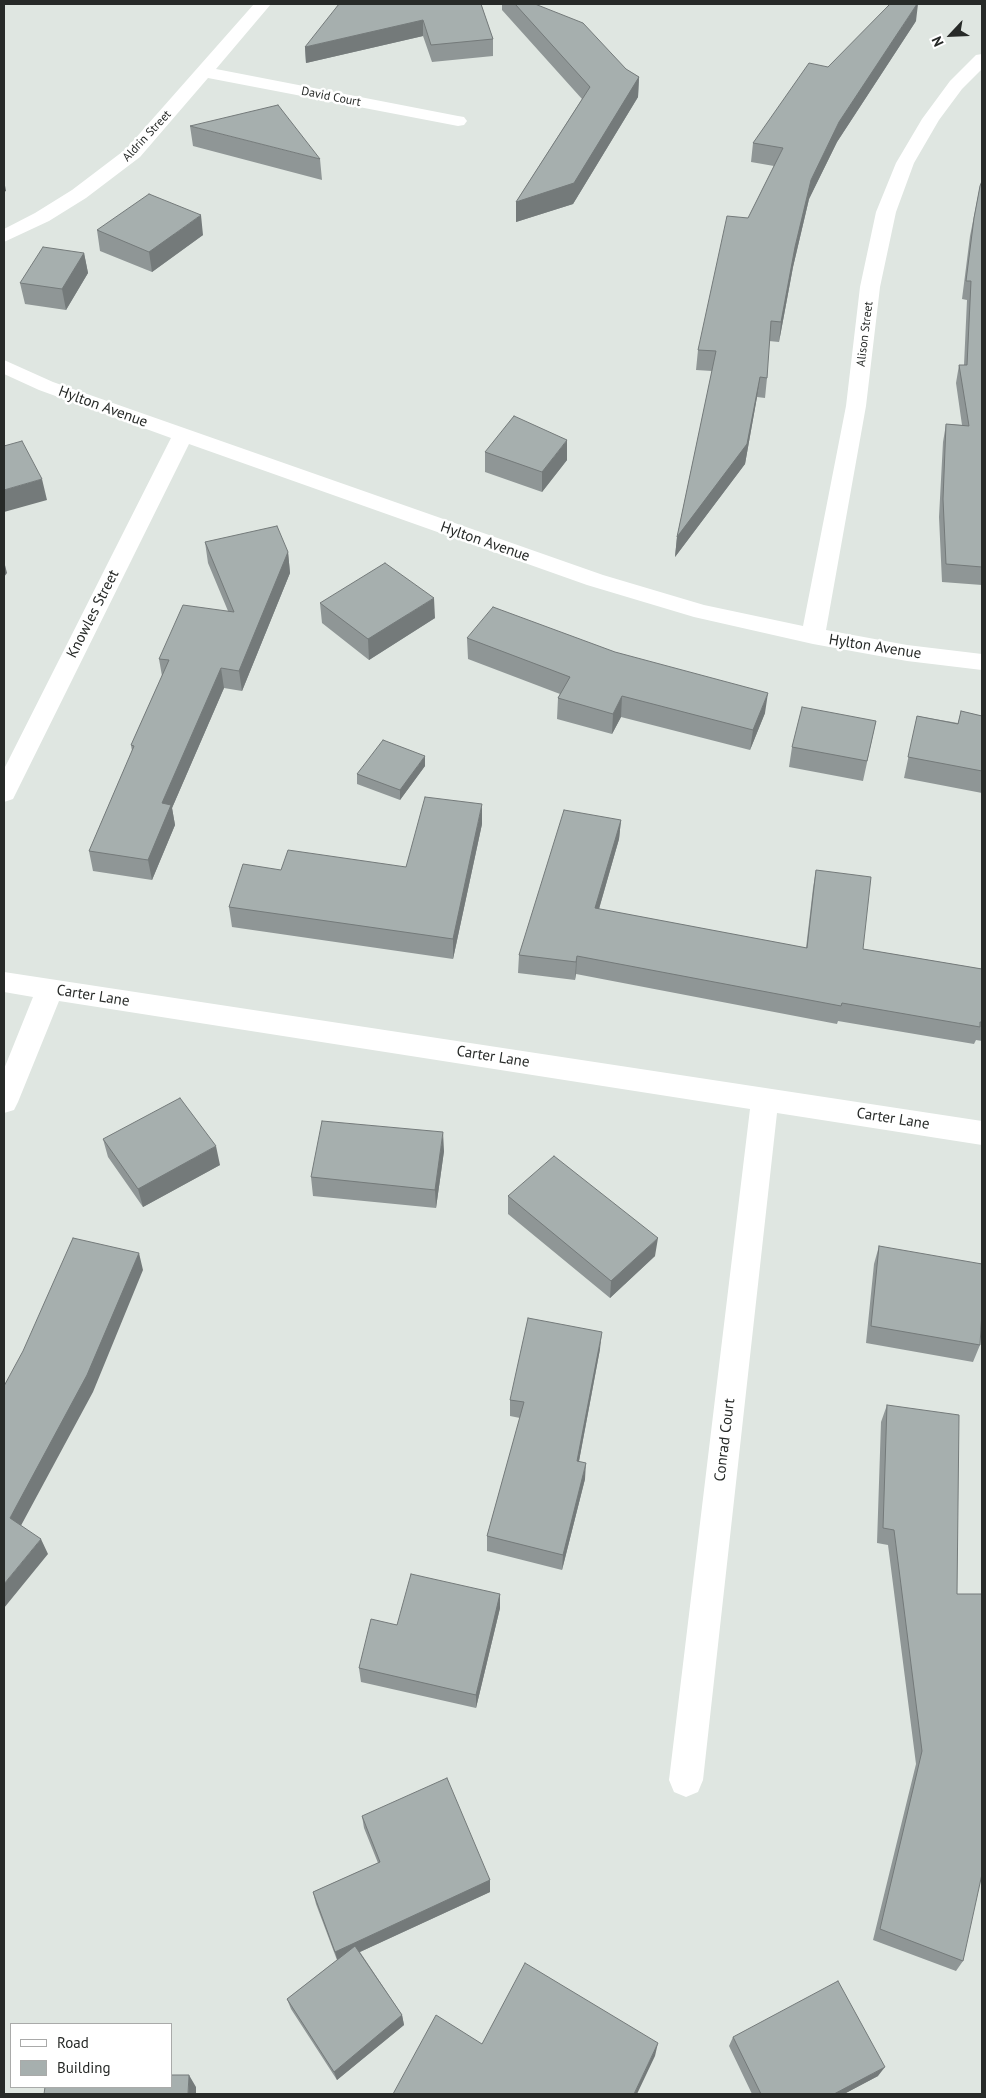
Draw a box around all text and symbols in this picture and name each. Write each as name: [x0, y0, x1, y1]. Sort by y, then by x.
north arrow: [926, 10, 976, 60]
text: N: [927, 33, 948, 49]
street label: David Court: [300, 84, 362, 110]
street label: Aldrin Street: [120, 107, 174, 165]
street label: Alison Street: [854, 301, 876, 367]
street label: Hylton Avenue: [56, 383, 150, 431]
street label: Hylton Avenue: [438, 518, 532, 566]
street label: Knowles Street: [63, 567, 123, 661]
street label: Hylton Avenue: [827, 631, 923, 663]
street label: Carter Lane: [55, 981, 131, 1011]
street label: Carter Lane: [455, 1042, 531, 1072]
street label: Carter Lane: [855, 1104, 931, 1134]
street label: Conrad Court: [711, 1397, 739, 1483]
legend: [10, 2023, 172, 2088]
text: Road: [57, 2033, 89, 2052]
text: Building: [57, 2058, 111, 2077]

